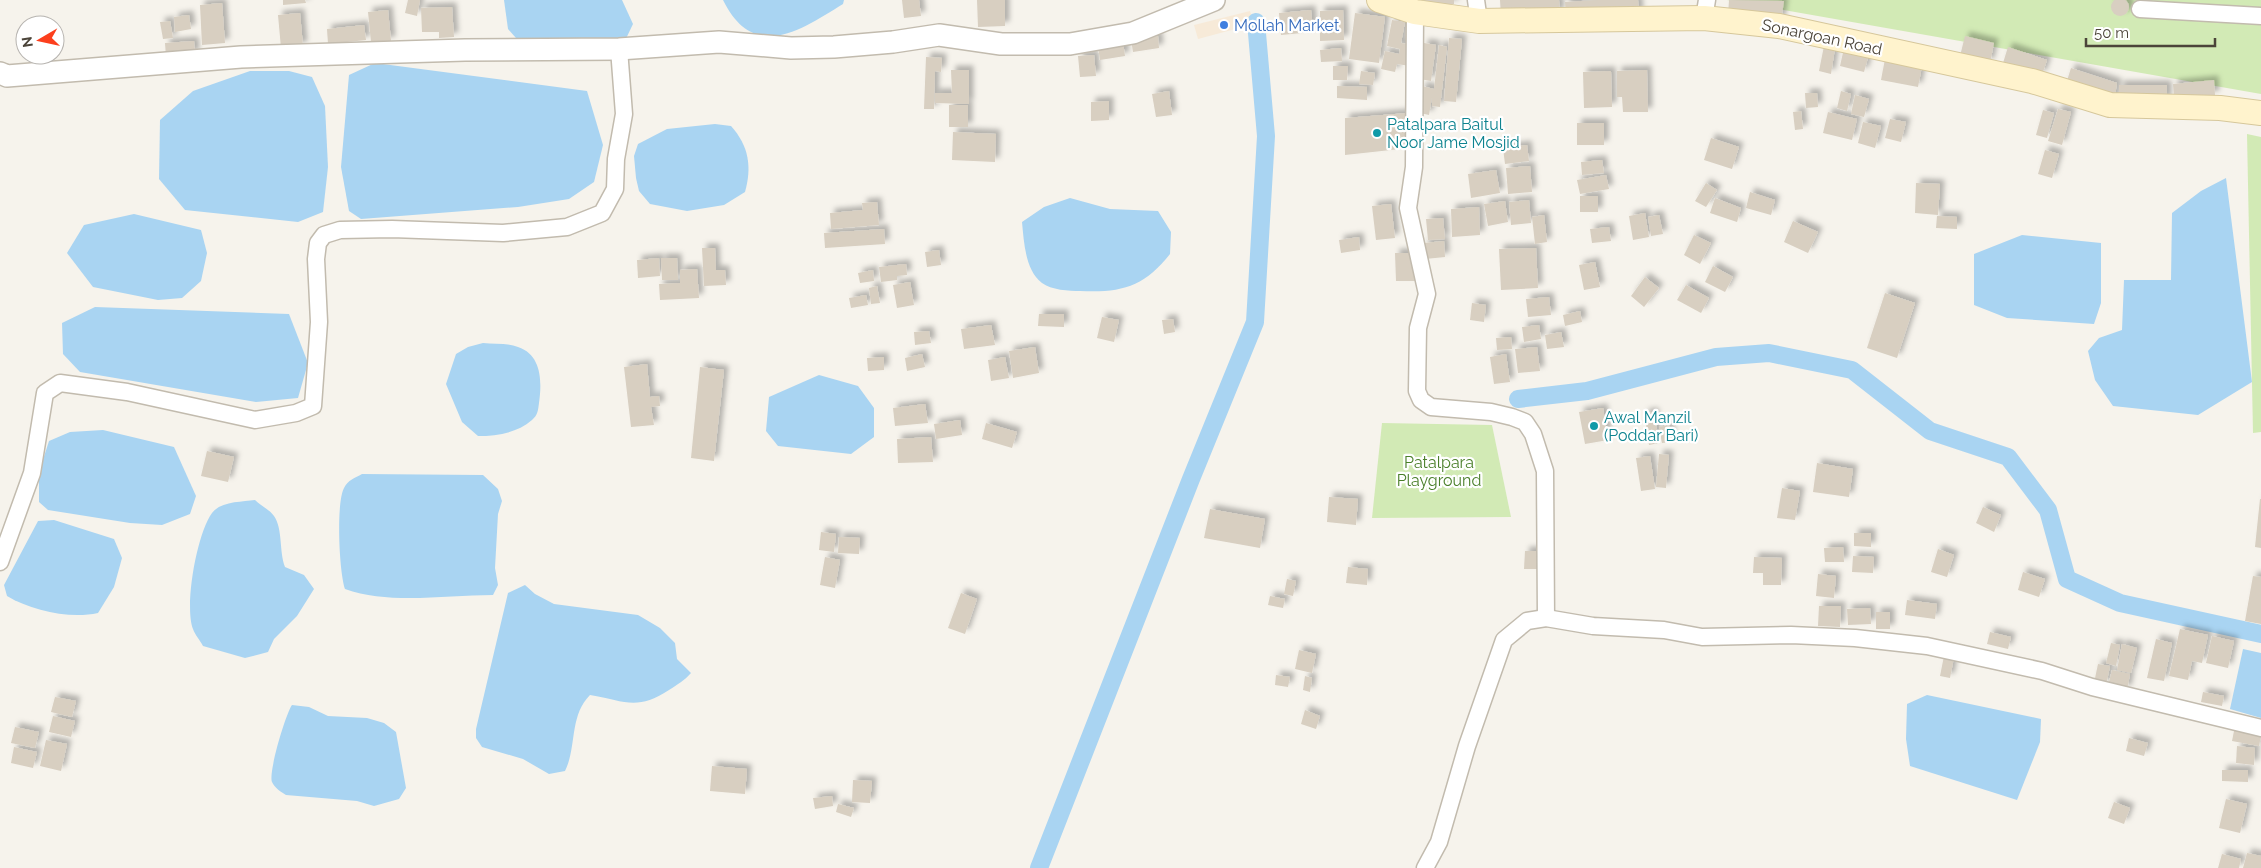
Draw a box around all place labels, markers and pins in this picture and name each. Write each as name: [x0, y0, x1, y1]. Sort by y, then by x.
place label: Mollah Market: [1234, 16, 1340, 35]
marker: Mollah Market: [1218, 19, 1230, 31]
place label: Patalpara Baitul Noor Jame Mosjid: [1387, 115, 1520, 152]
marker: Patalpara Baitul Noor Jame Mosjid: [1371, 127, 1383, 139]
place label: Awal Manzil (Poddar Bari): [1604, 408, 1698, 445]
marker: Awal Manzil (Poddar Bari): [1588, 420, 1600, 432]

